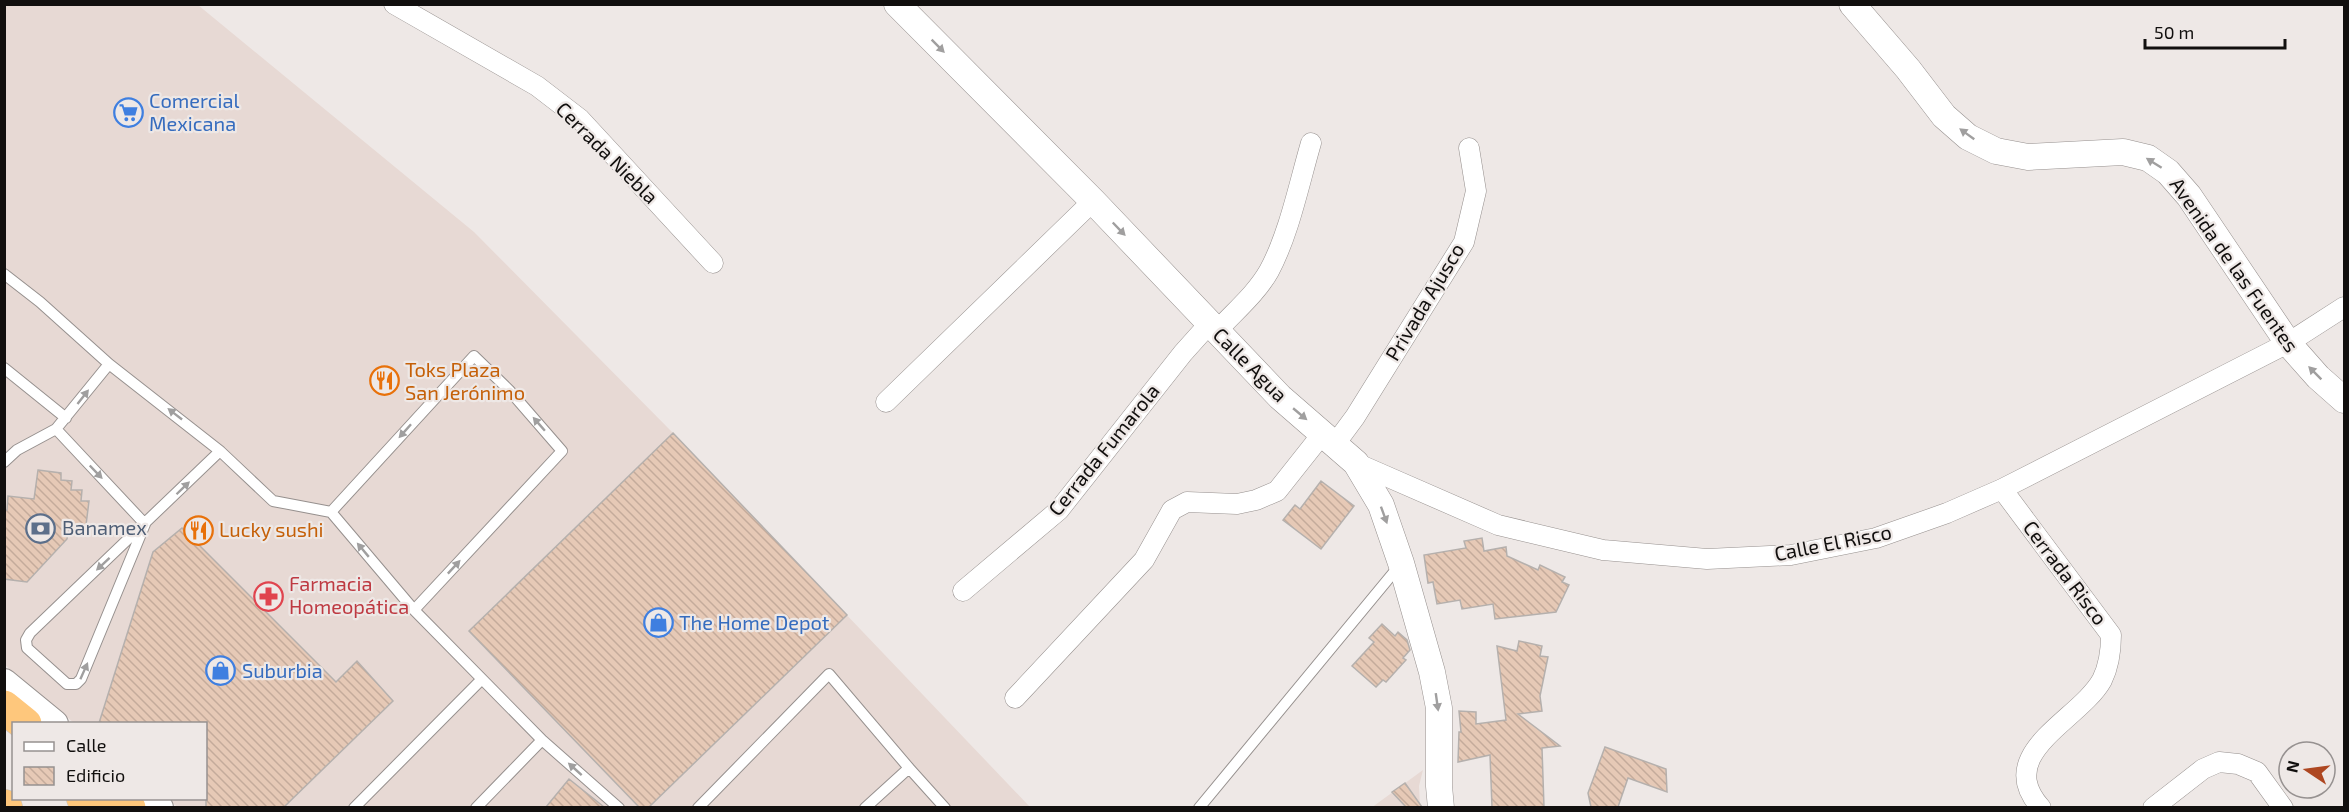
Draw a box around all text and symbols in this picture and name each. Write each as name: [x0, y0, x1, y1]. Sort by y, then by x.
scale bar: [2145, 12, 2284, 50]
text: 50 m: [2154, 21, 2194, 43]
one-way arrow: [930, 38, 944, 52]
place label: Comercial Mexicana: [149, 88, 239, 135]
street label: Cerrada Niebla: [552, 96, 664, 208]
supermarket icon: Comercial Mexicana: [112, 97, 144, 129]
one-way arrow: [1959, 128, 1975, 140]
one-way arrow: [2146, 157, 2162, 168]
street label: Avenida de las Fuentes: [2165, 172, 2304, 356]
one-way arrow: [1112, 222, 1126, 236]
street label: Privada Ajusco: [1380, 238, 1469, 365]
street label: Calle Agua: [1209, 322, 1293, 406]
place label: Toks Plaza San Jerónimo: [405, 357, 525, 404]
restaurant icon: Toks Plaza San Jerónimo: [368, 365, 400, 397]
one-way arrow: [2308, 367, 2322, 381]
street label: Cerrada Fumarola: [1043, 379, 1164, 520]
one-way arrow: [76, 389, 89, 405]
one-way arrow: [167, 407, 183, 420]
one-way arrow: [1292, 407, 1308, 420]
one-way arrow: [532, 416, 545, 432]
one-way arrow: [399, 423, 412, 438]
one-way arrow: [89, 464, 102, 479]
one-way arrow: [175, 481, 189, 495]
one-way arrow: [1379, 506, 1389, 524]
bank icon: Banamex: [25, 512, 57, 544]
restaurant icon: Lucky sushi: [182, 514, 214, 546]
place label: Banamex: [62, 515, 147, 539]
street label: Cerrada Risco: [2019, 515, 2113, 629]
place label: Lucky sushi: [219, 517, 324, 541]
street label: Calle El Risco: [1772, 519, 1894, 565]
one-way arrow: [357, 543, 370, 558]
one-way arrow: [95, 557, 110, 571]
one-way arrow: [447, 560, 461, 575]
place label: Farmacia Homeopática: [289, 571, 409, 618]
pharmacy icon: Farmacia Homeopática: [252, 580, 284, 612]
shop icon: The Home Depot: [642, 607, 674, 639]
place label: The Home Depot: [679, 610, 830, 634]
shop icon: Suburbia: [205, 655, 237, 687]
place label: Suburbia: [242, 658, 323, 682]
one-way arrow: [80, 662, 89, 679]
one-way arrow: [1433, 693, 1442, 712]
legend: [12, 722, 207, 800]
text: Calle: [66, 734, 107, 756]
north arrow: [2277, 740, 2337, 800]
text: N: [2281, 759, 2302, 774]
one-way arrow: [568, 763, 583, 776]
text: Edificio: [66, 764, 125, 786]

